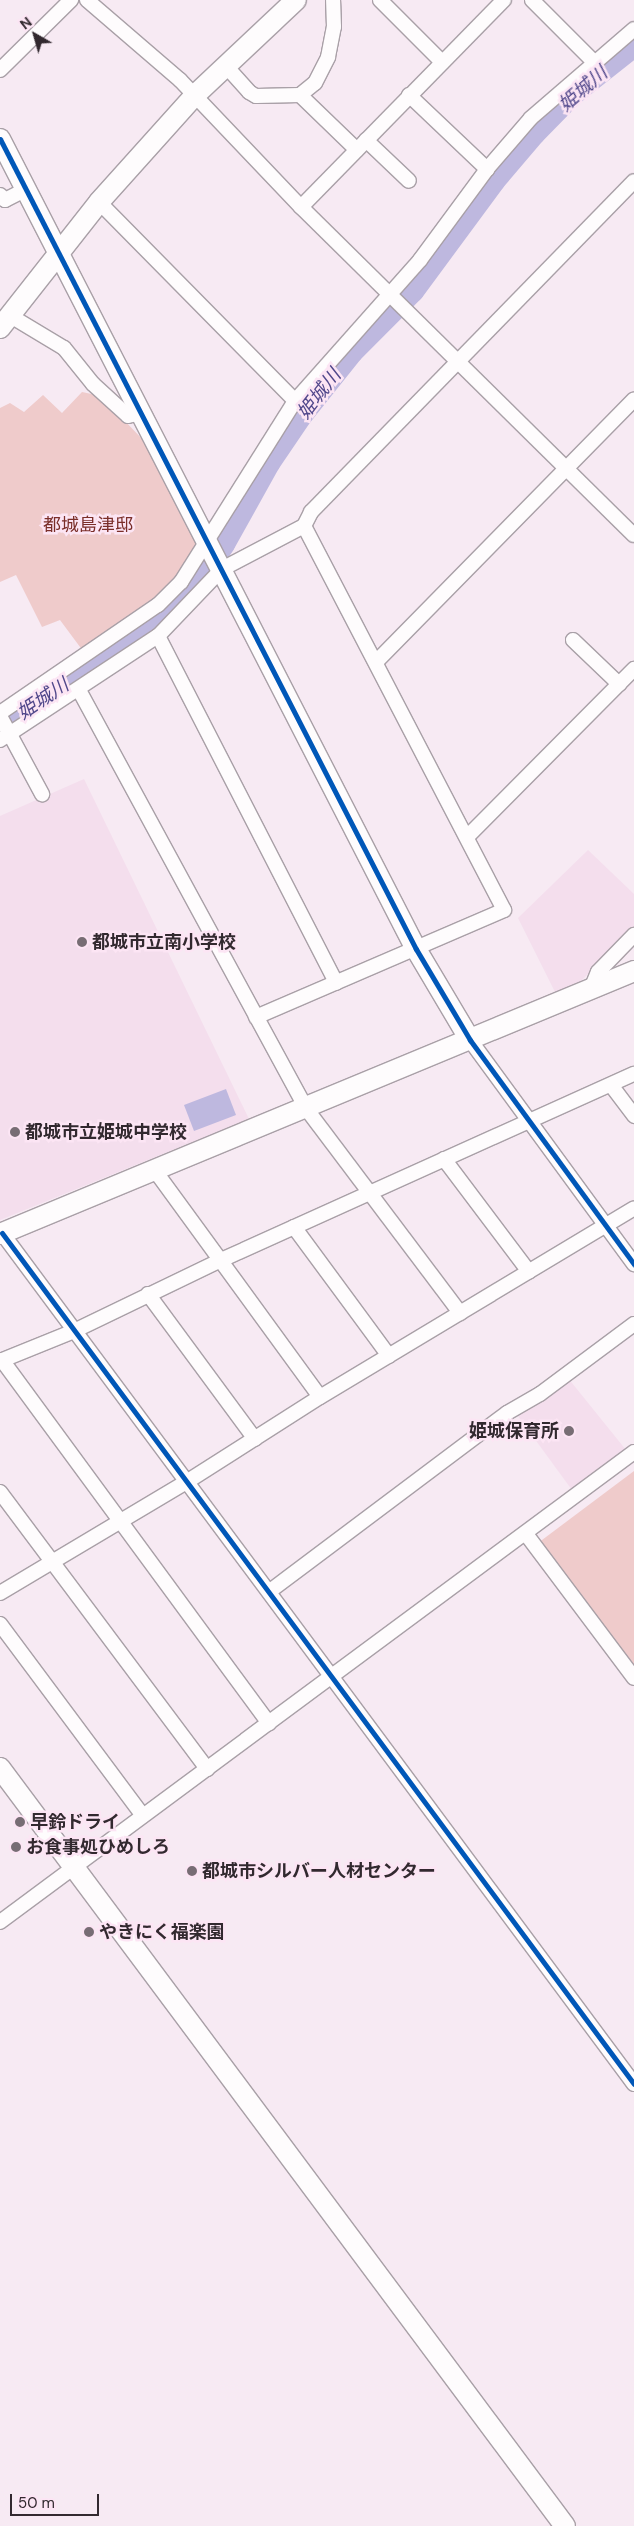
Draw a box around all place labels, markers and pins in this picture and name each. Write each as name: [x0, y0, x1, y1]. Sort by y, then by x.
place label: 都城市立南小学校: [92, 931, 236, 953]
marker: 都城市立南小学校: [76, 936, 88, 948]
place label: 都城市立姫城中学校: [25, 1121, 187, 1143]
marker: 都城市立姫城中学校: [9, 1126, 21, 1138]
place label: 姫城保育所: [469, 1420, 559, 1442]
marker: 姫城保育所: [563, 1425, 575, 1437]
place label: 早鈴ドライ: [30, 1811, 120, 1833]
marker: 早鈴ドライ: [14, 1816, 26, 1828]
place label: お食事処ひめしろ: [26, 1836, 170, 1858]
marker: お食事処ひめしろ: [10, 1841, 22, 1853]
place label: 都城市シルバー人材センター: [202, 1860, 436, 1882]
marker: 都城市シルバー人材センター: [186, 1865, 198, 1877]
place label: やきにく福楽園: [99, 1921, 225, 1943]
marker: やきにく福楽園: [83, 1926, 95, 1938]

